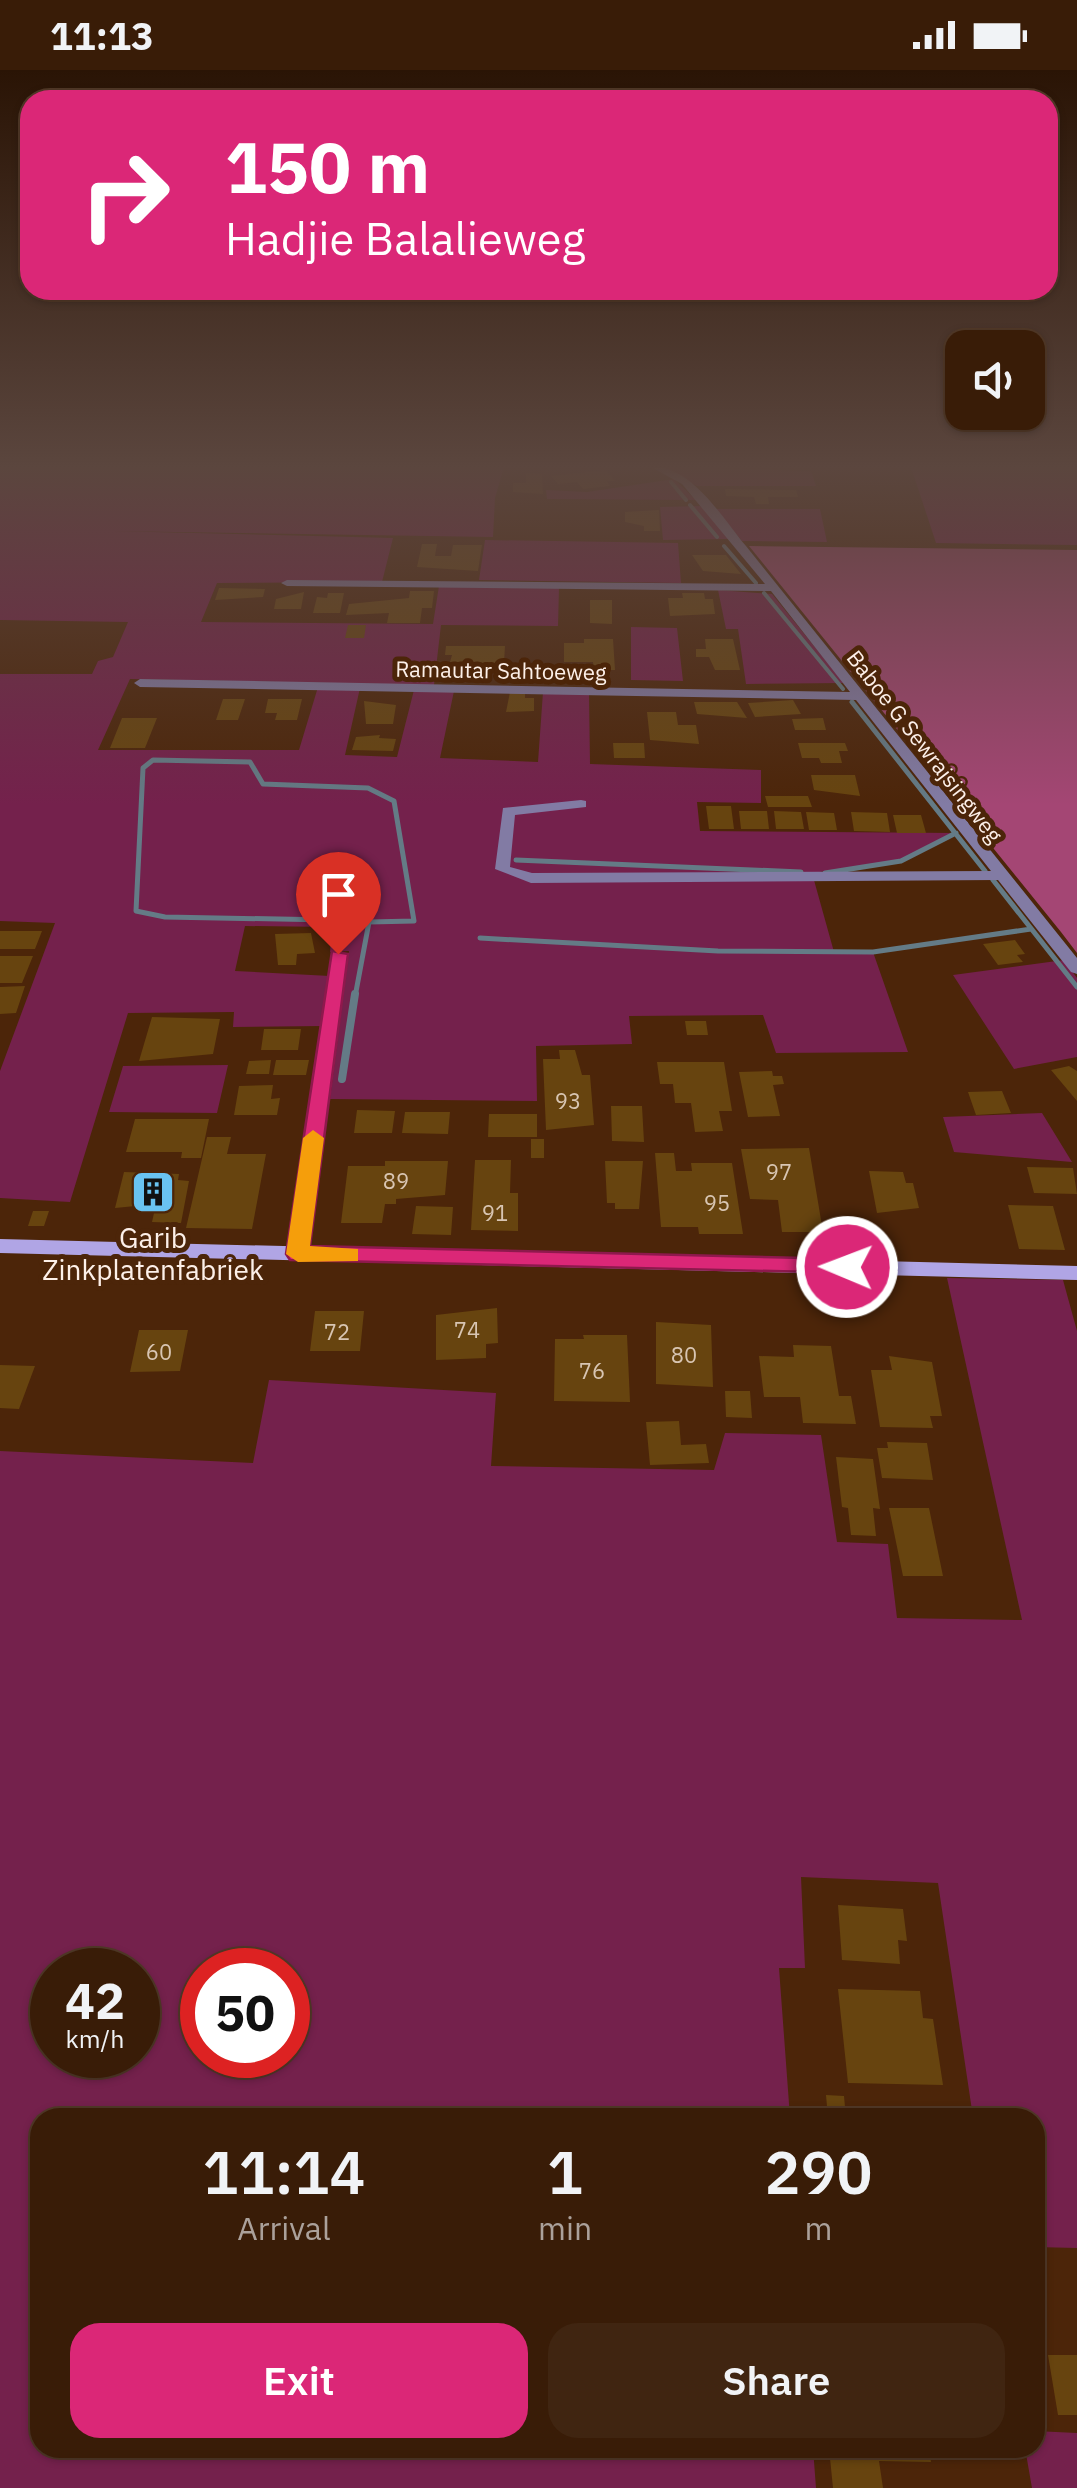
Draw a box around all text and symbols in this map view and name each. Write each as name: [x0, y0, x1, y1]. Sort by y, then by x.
text: 11:13: [50, 11, 154, 60]
text: 150 m: [225, 121, 430, 212]
icon: right: [60, 130, 190, 260]
text: Hadjie Balalieweg: [225, 209, 585, 267]
map controls: [945, 330, 1045, 430]
button: sound: [945, 330, 1045, 430]
street label: Baboe G Sewrajsingweg: [841, 644, 1010, 848]
street label: Ramautar Sahtoeweg: [395, 654, 607, 686]
pin: [296, 852, 381, 955]
icon: arrive: [311, 867, 366, 922]
house number: 93: [555, 1086, 581, 1115]
house number: 97: [766, 1157, 792, 1186]
house number: 89: [383, 1166, 409, 1195]
building icon: Garib Zinkplatenfabriek: [130, 1169, 176, 1215]
house number: 95: [704, 1188, 730, 1217]
house number: 91: [482, 1198, 508, 1227]
position arrow: [795, 1215, 899, 1319]
place label: Garib Zinkplatenfabriek: [42, 1219, 264, 1288]
house number: 74: [454, 1315, 480, 1344]
house number: 72: [324, 1317, 350, 1346]
house number: 60: [146, 1337, 172, 1366]
house number: 80: [671, 1340, 697, 1369]
house number: 76: [579, 1356, 605, 1385]
speed limit sign: 50: [180, 1948, 310, 2078]
text: 42: [65, 1968, 125, 2033]
text: km/h: [66, 2022, 124, 2055]
text: 11:14: [202, 2132, 366, 2211]
text: 1: [547, 2132, 583, 2211]
text: 290: [765, 2132, 873, 2211]
text: Arrival: [237, 2207, 331, 2249]
text: min: [538, 2207, 592, 2249]
text: m: [805, 2207, 833, 2249]
button: Exit: [70, 2323, 528, 2438]
button: Share: [548, 2323, 1005, 2438]

